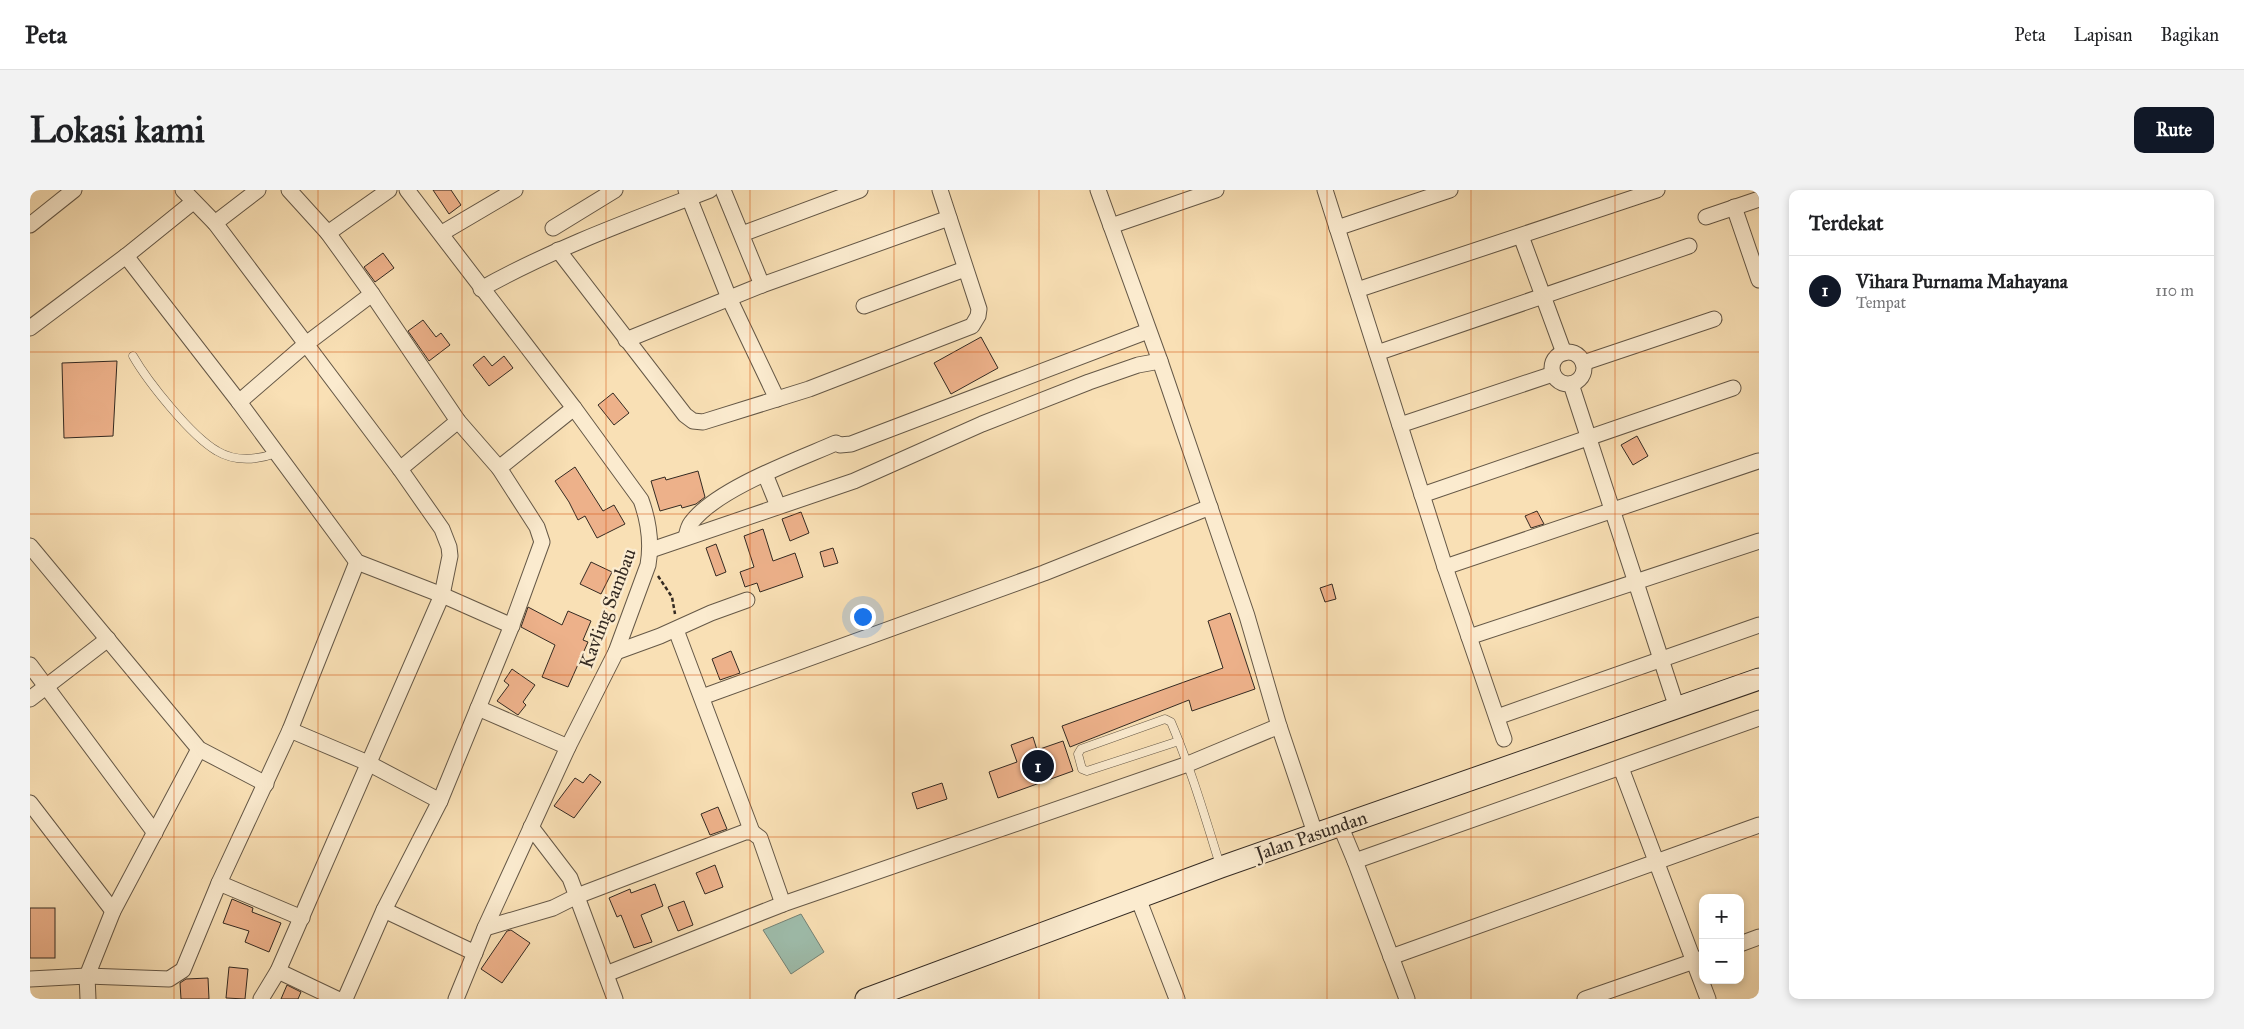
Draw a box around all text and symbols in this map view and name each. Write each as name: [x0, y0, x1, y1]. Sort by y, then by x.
text: Peta: [25, 20, 67, 50]
text: Peta: [2014, 24, 2046, 46]
text: Lapisan: [2074, 24, 2132, 46]
text: Bagikan: [2160, 24, 2219, 46]
button: Rute: [2134, 107, 2214, 153]
text: Lokasi kami: [30, 109, 205, 152]
text: Terdekat: [1809, 210, 1883, 236]
text: Vihara Purnama Mahayana: [1856, 270, 2068, 293]
text: 1: [1822, 281, 1828, 300]
text: 110 m: [2155, 281, 2194, 300]
text: Tempat: [1856, 293, 1906, 312]
street label: Kavling Sambau: [574, 545, 642, 672]
your location: [850, 604, 876, 630]
pin: 1: [1022, 747, 1054, 785]
street label: Jalan Pasundan: [1250, 806, 1370, 867]
map controls: [1699, 894, 1744, 984]
button: +: [1699, 894, 1744, 939]
button: −: [1699, 939, 1744, 984]

